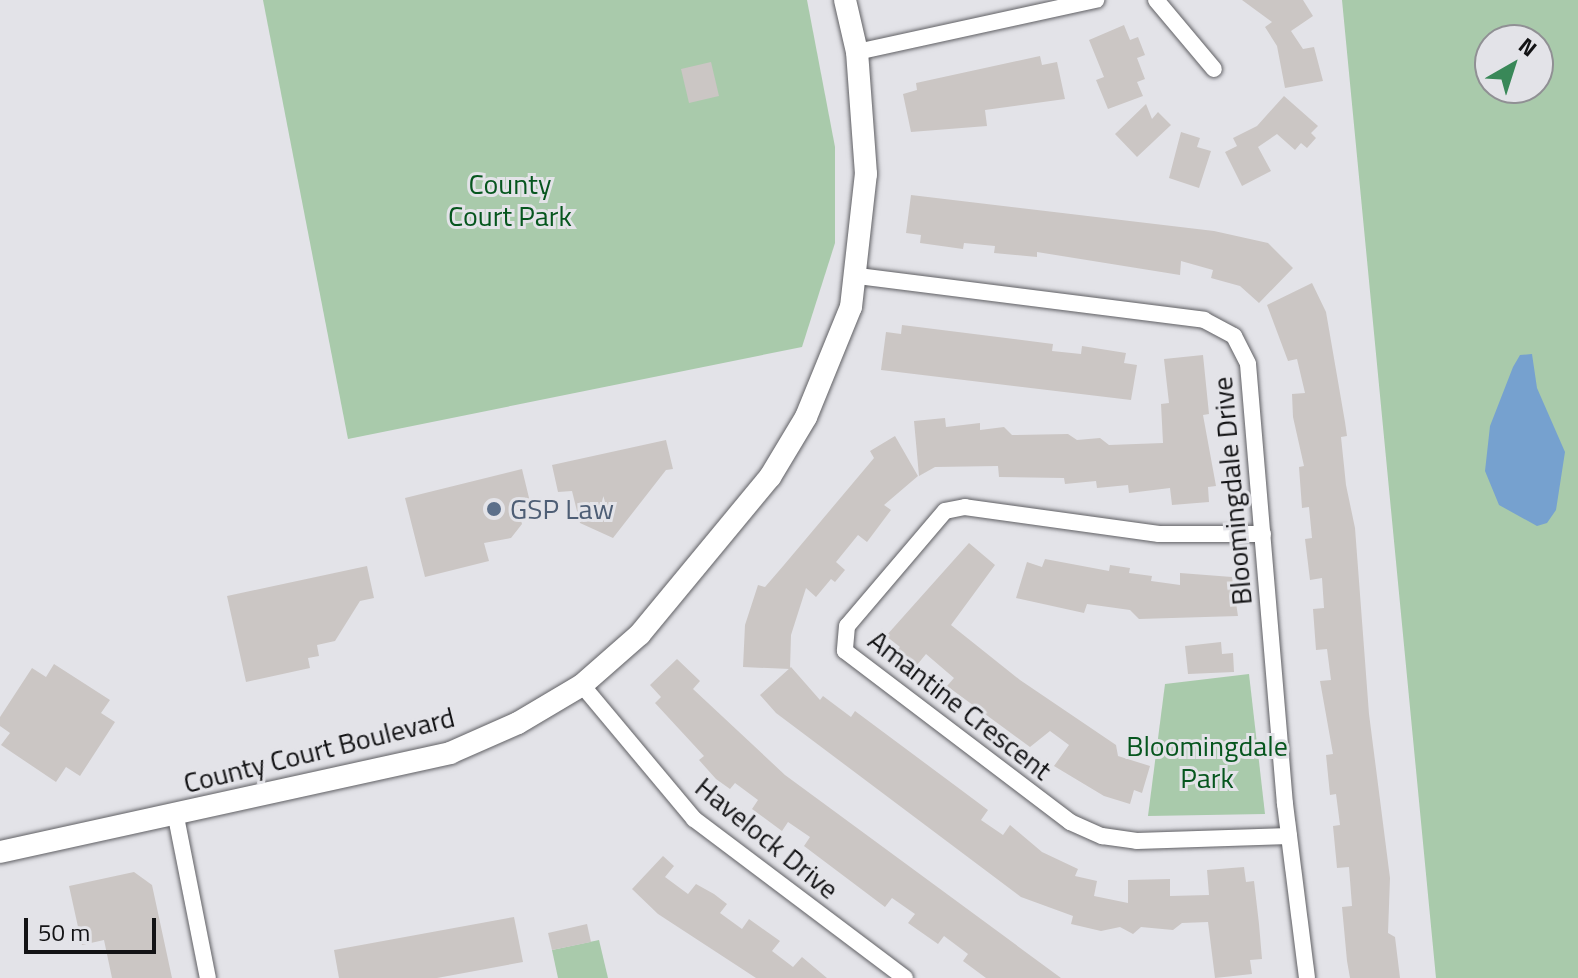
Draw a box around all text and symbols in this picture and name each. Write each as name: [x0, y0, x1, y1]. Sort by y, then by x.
north arrow: [1474, 24, 1554, 104]
text: N: [1511, 29, 1544, 65]
park label: County Court Park: [448, 167, 572, 233]
street label: Bloomingdale Drive: [1205, 375, 1259, 607]
place label: GSP Law: [510, 492, 614, 526]
marker: GSP Law: [485, 500, 503, 518]
street label: Amantine Crescent: [862, 623, 1058, 787]
street label: County Court Boulevard: [180, 700, 458, 800]
park label: Bloomingdale Park: [1126, 729, 1288, 795]
street label: Havelock Drive: [689, 770, 845, 906]
scale bar: [28, 902, 160, 952]
text: 50 m: [38, 914, 90, 950]

